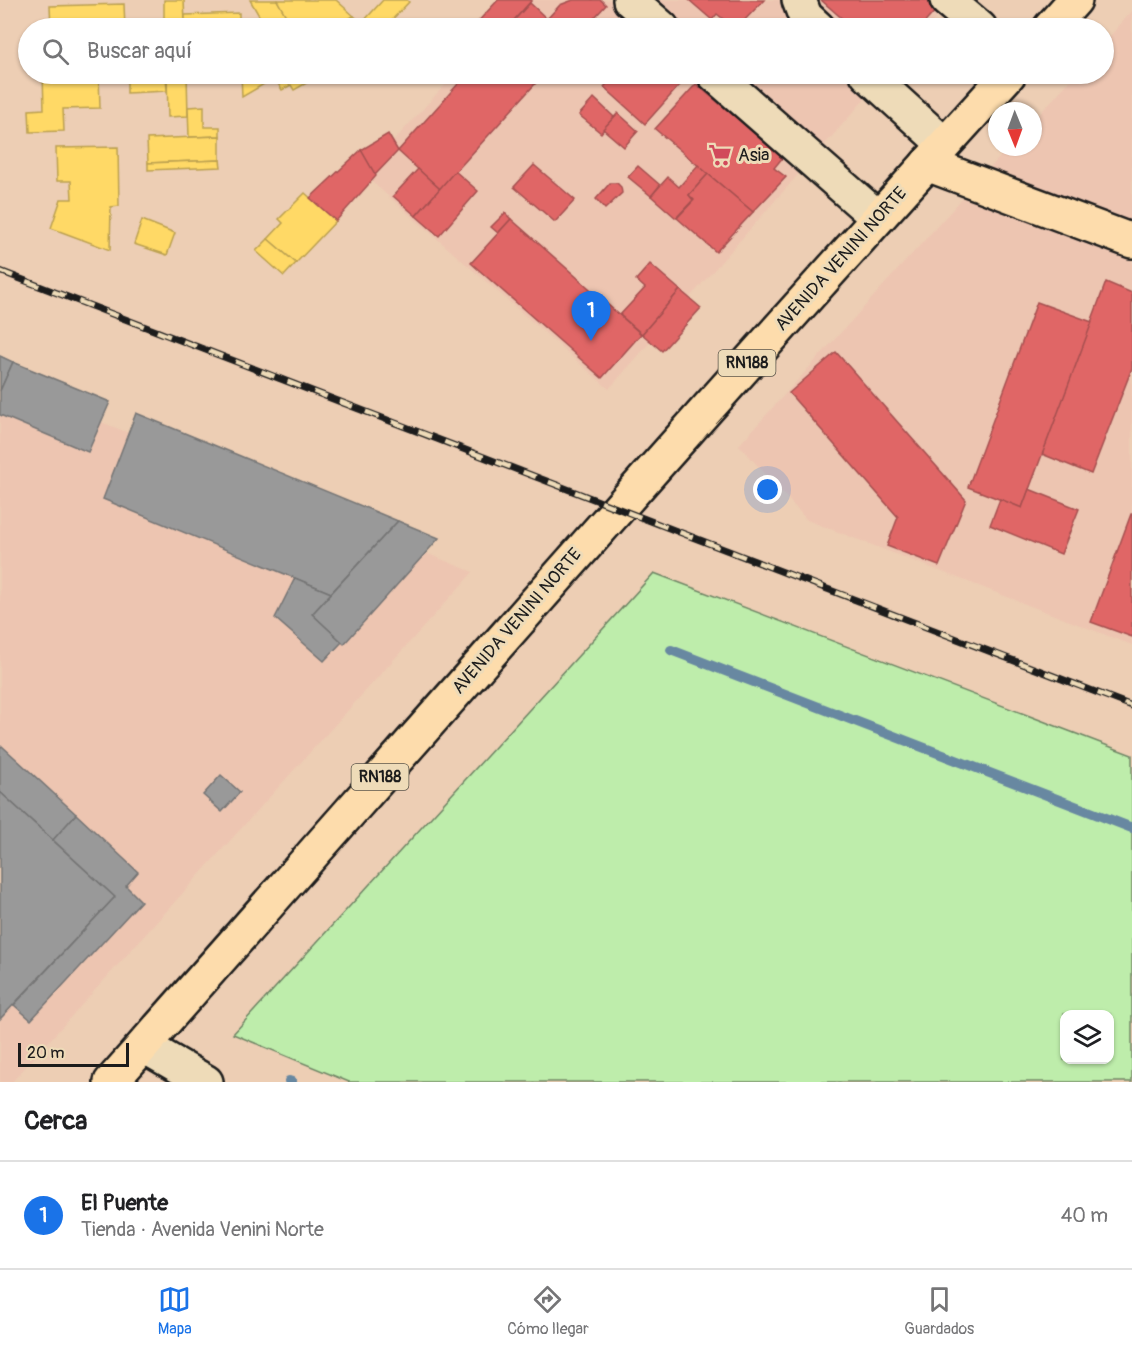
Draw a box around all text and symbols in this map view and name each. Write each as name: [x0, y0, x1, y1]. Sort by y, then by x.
search box: [18, 18, 1114, 84]
icon: search: [39, 35, 72, 68]
text: Buscar aquí: [87, 37, 192, 65]
north arrow: [988, 102, 1042, 156]
supermarket icon: Asia: [707, 142, 733, 168]
place label: Asia: [738, 144, 769, 167]
street label: AVENIDA VENINI NORTE: [770, 182, 912, 336]
pin: 1: [572, 292, 610, 341]
road number: RN188: [718, 350, 776, 376]
your location: [753, 475, 782, 504]
street label: AVENIDA VENINI NORTE: [447, 543, 587, 699]
road number: RN188: [352, 764, 409, 790]
map controls: [1060, 1010, 1114, 1064]
button: layers: [1060, 1010, 1114, 1064]
scale bar: [18, 1040, 129, 1068]
text: 20 m: [27, 1043, 65, 1063]
text: Cerca: [24, 1105, 87, 1137]
text: El Puente: [81, 1189, 168, 1217]
text: 1: [40, 1203, 47, 1228]
text: 40 m: [1061, 1203, 1108, 1228]
text: Tienda · Avenida Venini Norte: [81, 1217, 324, 1242]
tab: Mapa: [158, 1283, 192, 1339]
tab: Cómo llegar: [507, 1283, 589, 1339]
tab: Guardados: [904, 1283, 974, 1339]

